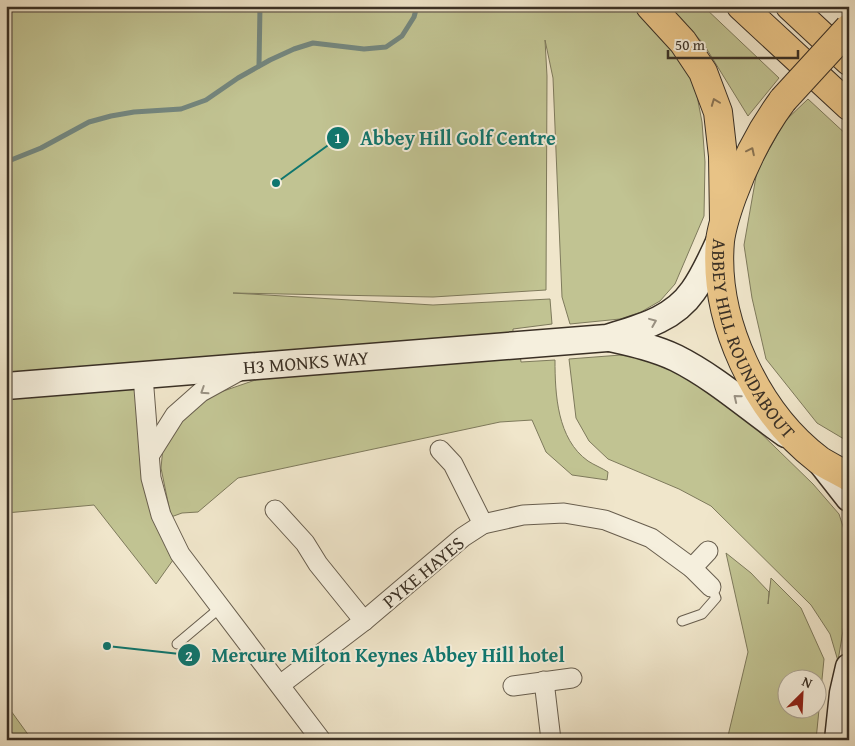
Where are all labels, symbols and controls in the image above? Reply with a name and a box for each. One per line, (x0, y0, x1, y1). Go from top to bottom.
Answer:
scale bar (668, 28, 798, 60)
text: 50 m (675, 34, 706, 55)
one-way arrow (710, 99, 720, 107)
callout: Abbey Hill Golf Centre (325, 120, 566, 155)
text: Abbey Hill Golf Centre (360, 123, 556, 152)
text: 1 (334, 127, 342, 148)
one-way arrow (745, 147, 755, 156)
street label: ABBEY HILL ROUNDABOUT (705, 238, 802, 445)
one-way arrow (648, 318, 657, 329)
street label: H3 MONKS WAY (242, 343, 371, 381)
one-way arrow (200, 385, 210, 394)
one-way arrow (734, 395, 743, 403)
street label: PYKE HAYES (376, 529, 470, 615)
callout: Mercure Milton Keynes Abbey Hill hotel (176, 638, 574, 673)
text: Mercure Milton Keynes Abbey Hill hotel (211, 640, 565, 669)
text: 2 (185, 645, 193, 666)
north arrow (778, 668, 828, 718)
text: N (799, 671, 816, 693)

